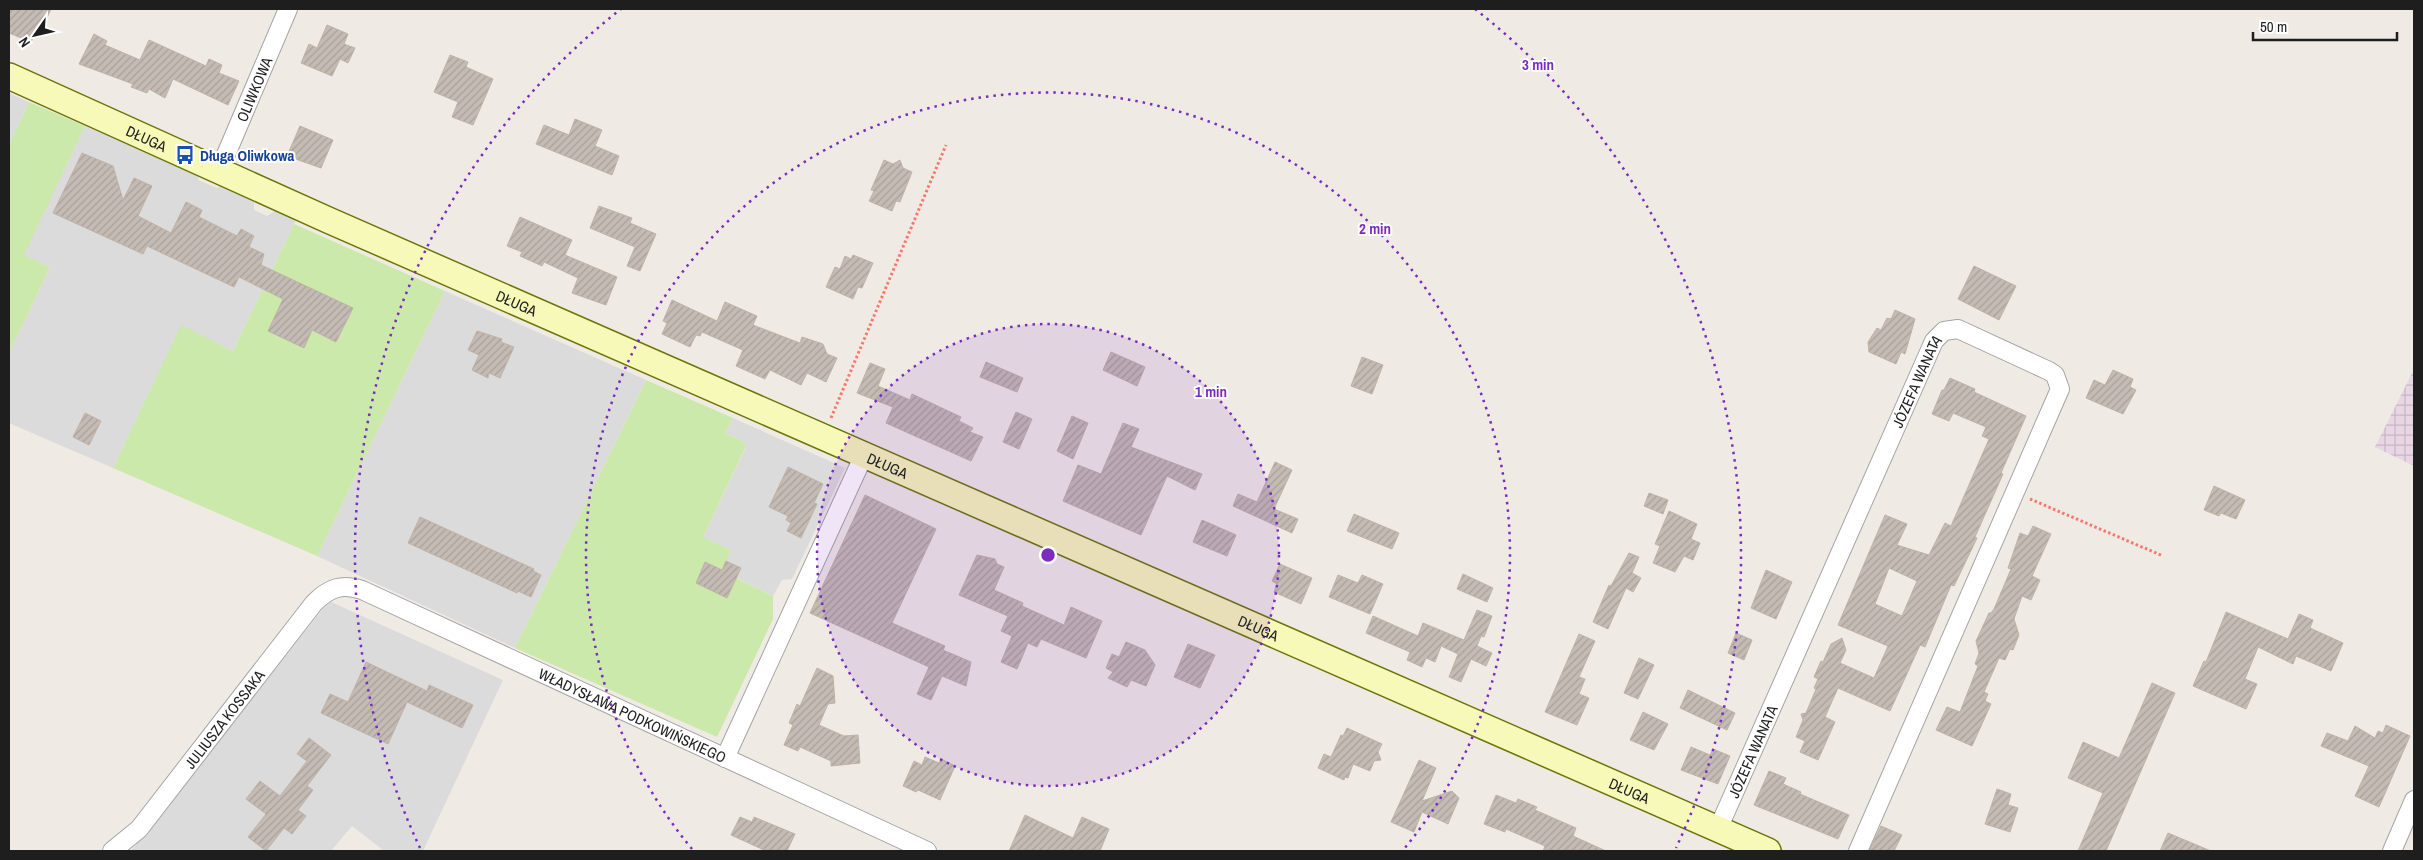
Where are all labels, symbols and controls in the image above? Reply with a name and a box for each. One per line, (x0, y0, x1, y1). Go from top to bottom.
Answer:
north arrow (10, 10, 60, 60)
scale bar (2253, 10, 2397, 42)
text: 50 m (2260, 16, 2287, 37)
text: N (14, 34, 34, 51)
street label: OLIWKOWA (231, 53, 277, 125)
text: 3 min (1522, 54, 1554, 75)
street label: DŁUGA (123, 120, 171, 157)
bus stop icon: Długa Oliwkowa (174, 144, 196, 166)
place label: Długa Oliwkowa (200, 145, 294, 166)
text: 2 min (1359, 218, 1391, 239)
street label: DŁUGA (493, 285, 541, 321)
street label: JÓZEFA WANATA (1887, 329, 1946, 431)
text: 1 min (1195, 381, 1227, 402)
street label: DŁUGA (864, 447, 912, 484)
centre of rings (1039, 546, 1057, 564)
street label: DŁUGA (1235, 610, 1283, 646)
street label: WŁADYSŁAWA PODKOWIŃSKIEGO (535, 663, 730, 767)
street label: JULIUSZA KOSSAKA (179, 665, 270, 773)
street label: JÓZEFA WANATA (1723, 701, 1782, 801)
street label: DŁUGA (1606, 772, 1654, 809)

